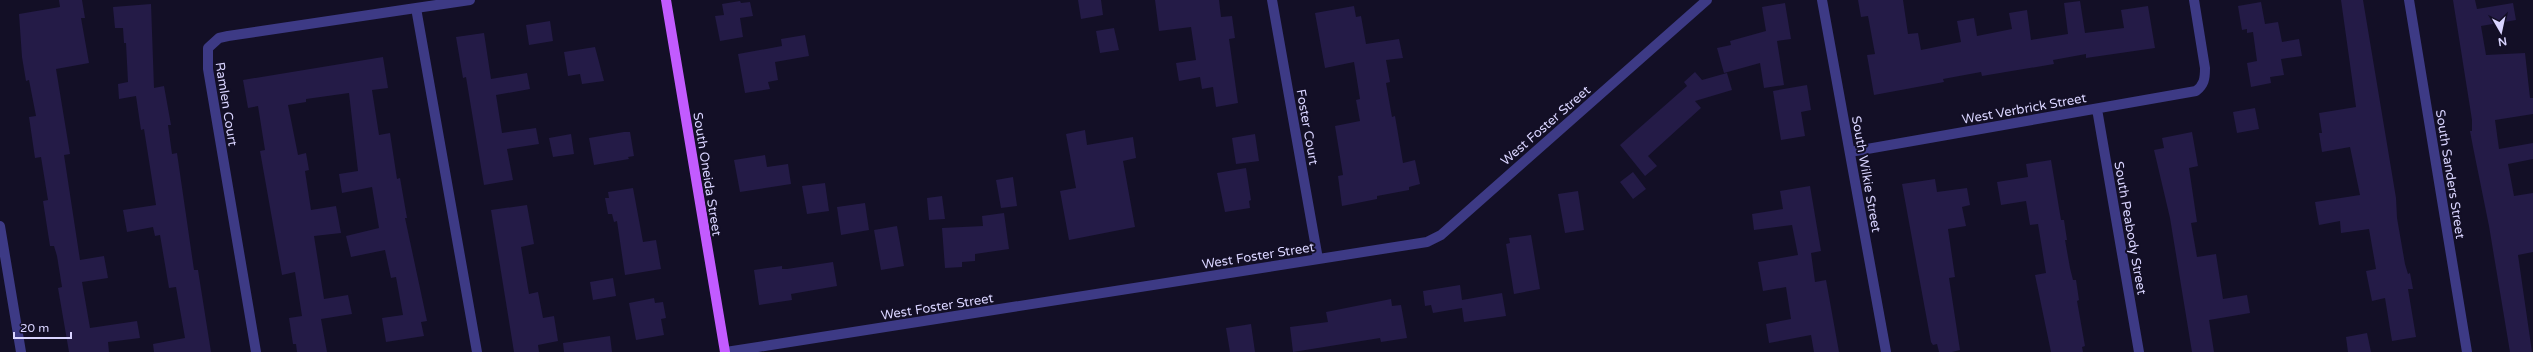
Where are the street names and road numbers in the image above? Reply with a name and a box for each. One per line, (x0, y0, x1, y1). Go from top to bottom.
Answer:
street label: Ramlen Court (211, 61, 241, 147)
street label: West Foster Street (1498, 82, 1594, 169)
street label: Foster Court (1292, 88, 1322, 166)
street label: West Verbrick Street (1961, 90, 2088, 128)
street label: South Sanders Street (2432, 108, 2468, 240)
street label: South Oneida Street (689, 111, 725, 237)
street label: South Wilkie Street (1848, 115, 1884, 234)
street label: South Peabody Street (2110, 160, 2150, 296)
street label: West Foster Street (1201, 239, 1316, 273)
street label: West Foster Street (880, 290, 995, 324)

